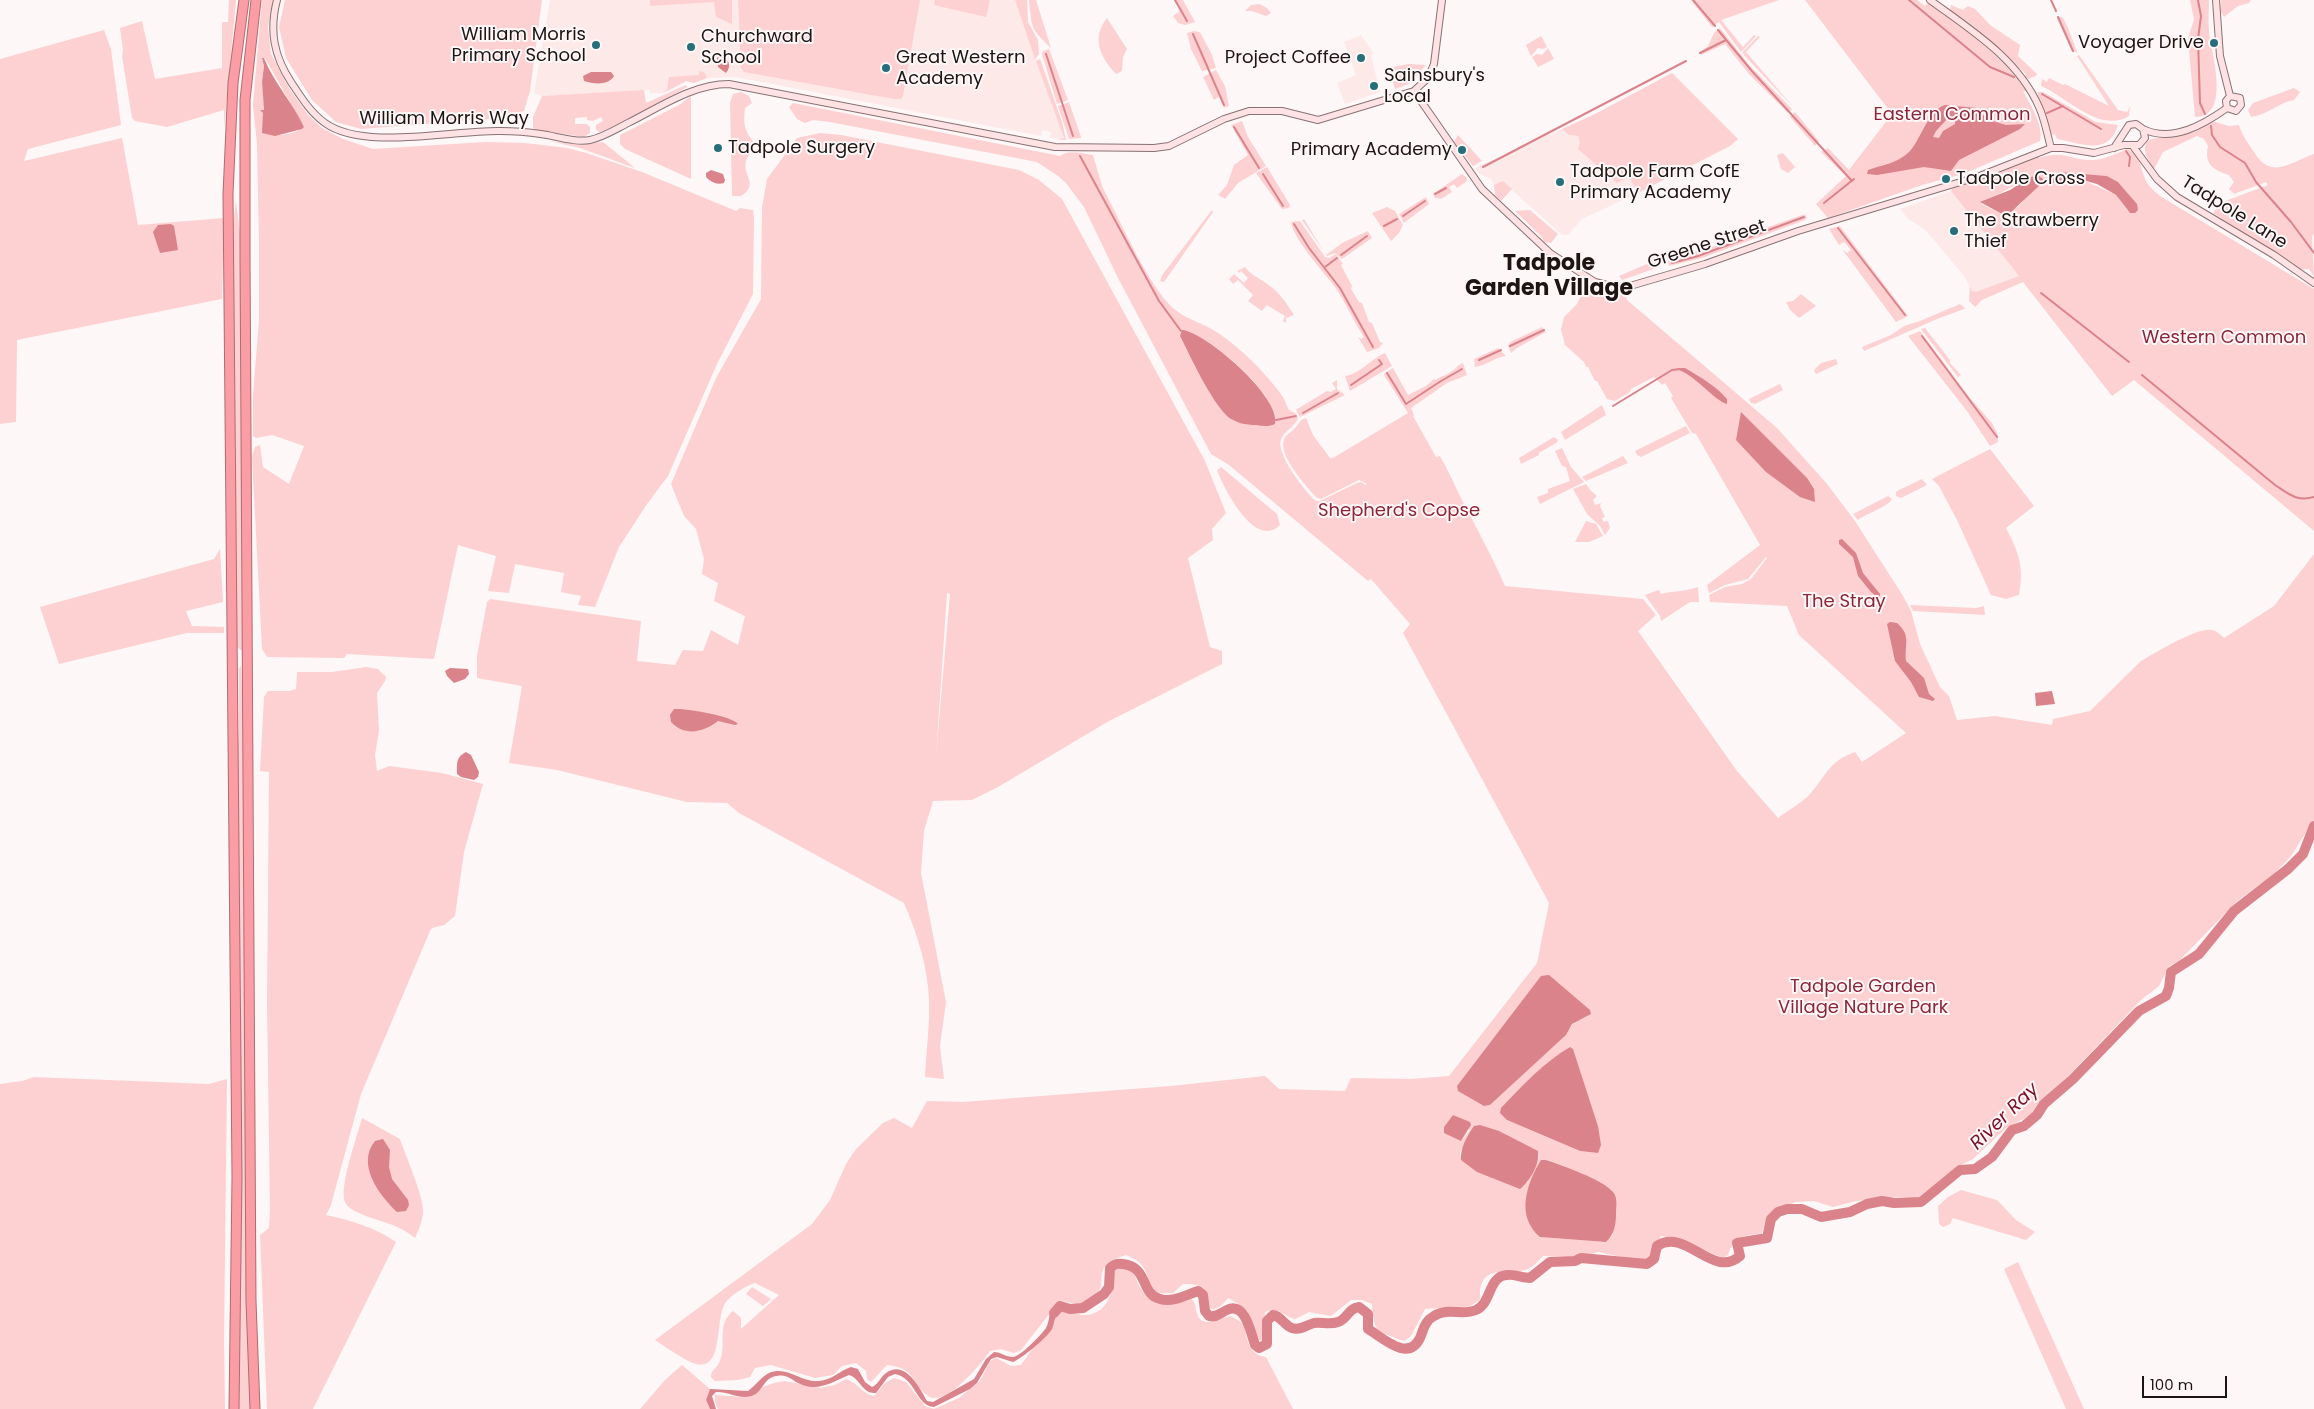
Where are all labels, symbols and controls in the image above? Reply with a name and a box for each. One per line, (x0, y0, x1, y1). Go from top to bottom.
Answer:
place label: William Morris Primary School (452, 24, 586, 66)
place label: Churchward School (701, 26, 813, 68)
place label: Voyager Drive (2078, 32, 2204, 54)
marker: Voyager Drive (2208, 37, 2220, 49)
marker: William Morris Primary School (590, 39, 602, 51)
marker: Churchward School (685, 41, 697, 53)
place label: Great Western Academy (896, 47, 1025, 90)
place label: Project Coffee (1225, 47, 1351, 69)
marker: Project Coffee (1355, 52, 1367, 64)
marker: Great Western Academy (880, 62, 892, 74)
place label: Sainsbury's Local (1384, 65, 1485, 108)
marker: Sainsbury's Local (1368, 80, 1380, 92)
park label: Eastern Common (1873, 104, 2031, 126)
street label: William Morris Way (359, 108, 529, 130)
place label: Tadpole Surgery (728, 137, 875, 159)
place label: Primary Academy (1291, 139, 1452, 161)
marker: Tadpole Surgery (712, 142, 724, 154)
marker: Primary Academy (1456, 144, 1468, 156)
place label: Tadpole Farm CofE Primary Academy (1570, 161, 1740, 203)
place label: Tadpole Cross (1956, 168, 2085, 190)
street label: Tadpole Lane (2177, 172, 2291, 254)
marker: Tadpole Cross (1940, 173, 1952, 185)
marker: Tadpole Farm CofE Primary Academy (1554, 176, 1566, 188)
place label: The Strawberry Thief (1964, 210, 2099, 252)
street label: Greene Street (1645, 216, 1769, 274)
marker: The Strawberry Thief (1948, 225, 1960, 237)
district label: Tadpole Garden Village (1465, 251, 1633, 302)
park label: Western Common (2142, 327, 2306, 349)
park label: Shepherd's Copse (1318, 500, 1480, 522)
park label: The Stray (1802, 591, 1886, 613)
park label: Tadpole Garden Village Nature Park (1778, 976, 1948, 1019)
water label: River Ray (1966, 1079, 2044, 1155)
scale bar (2144, 1366, 2229, 1398)
text: 100 m (2150, 1374, 2193, 1395)

